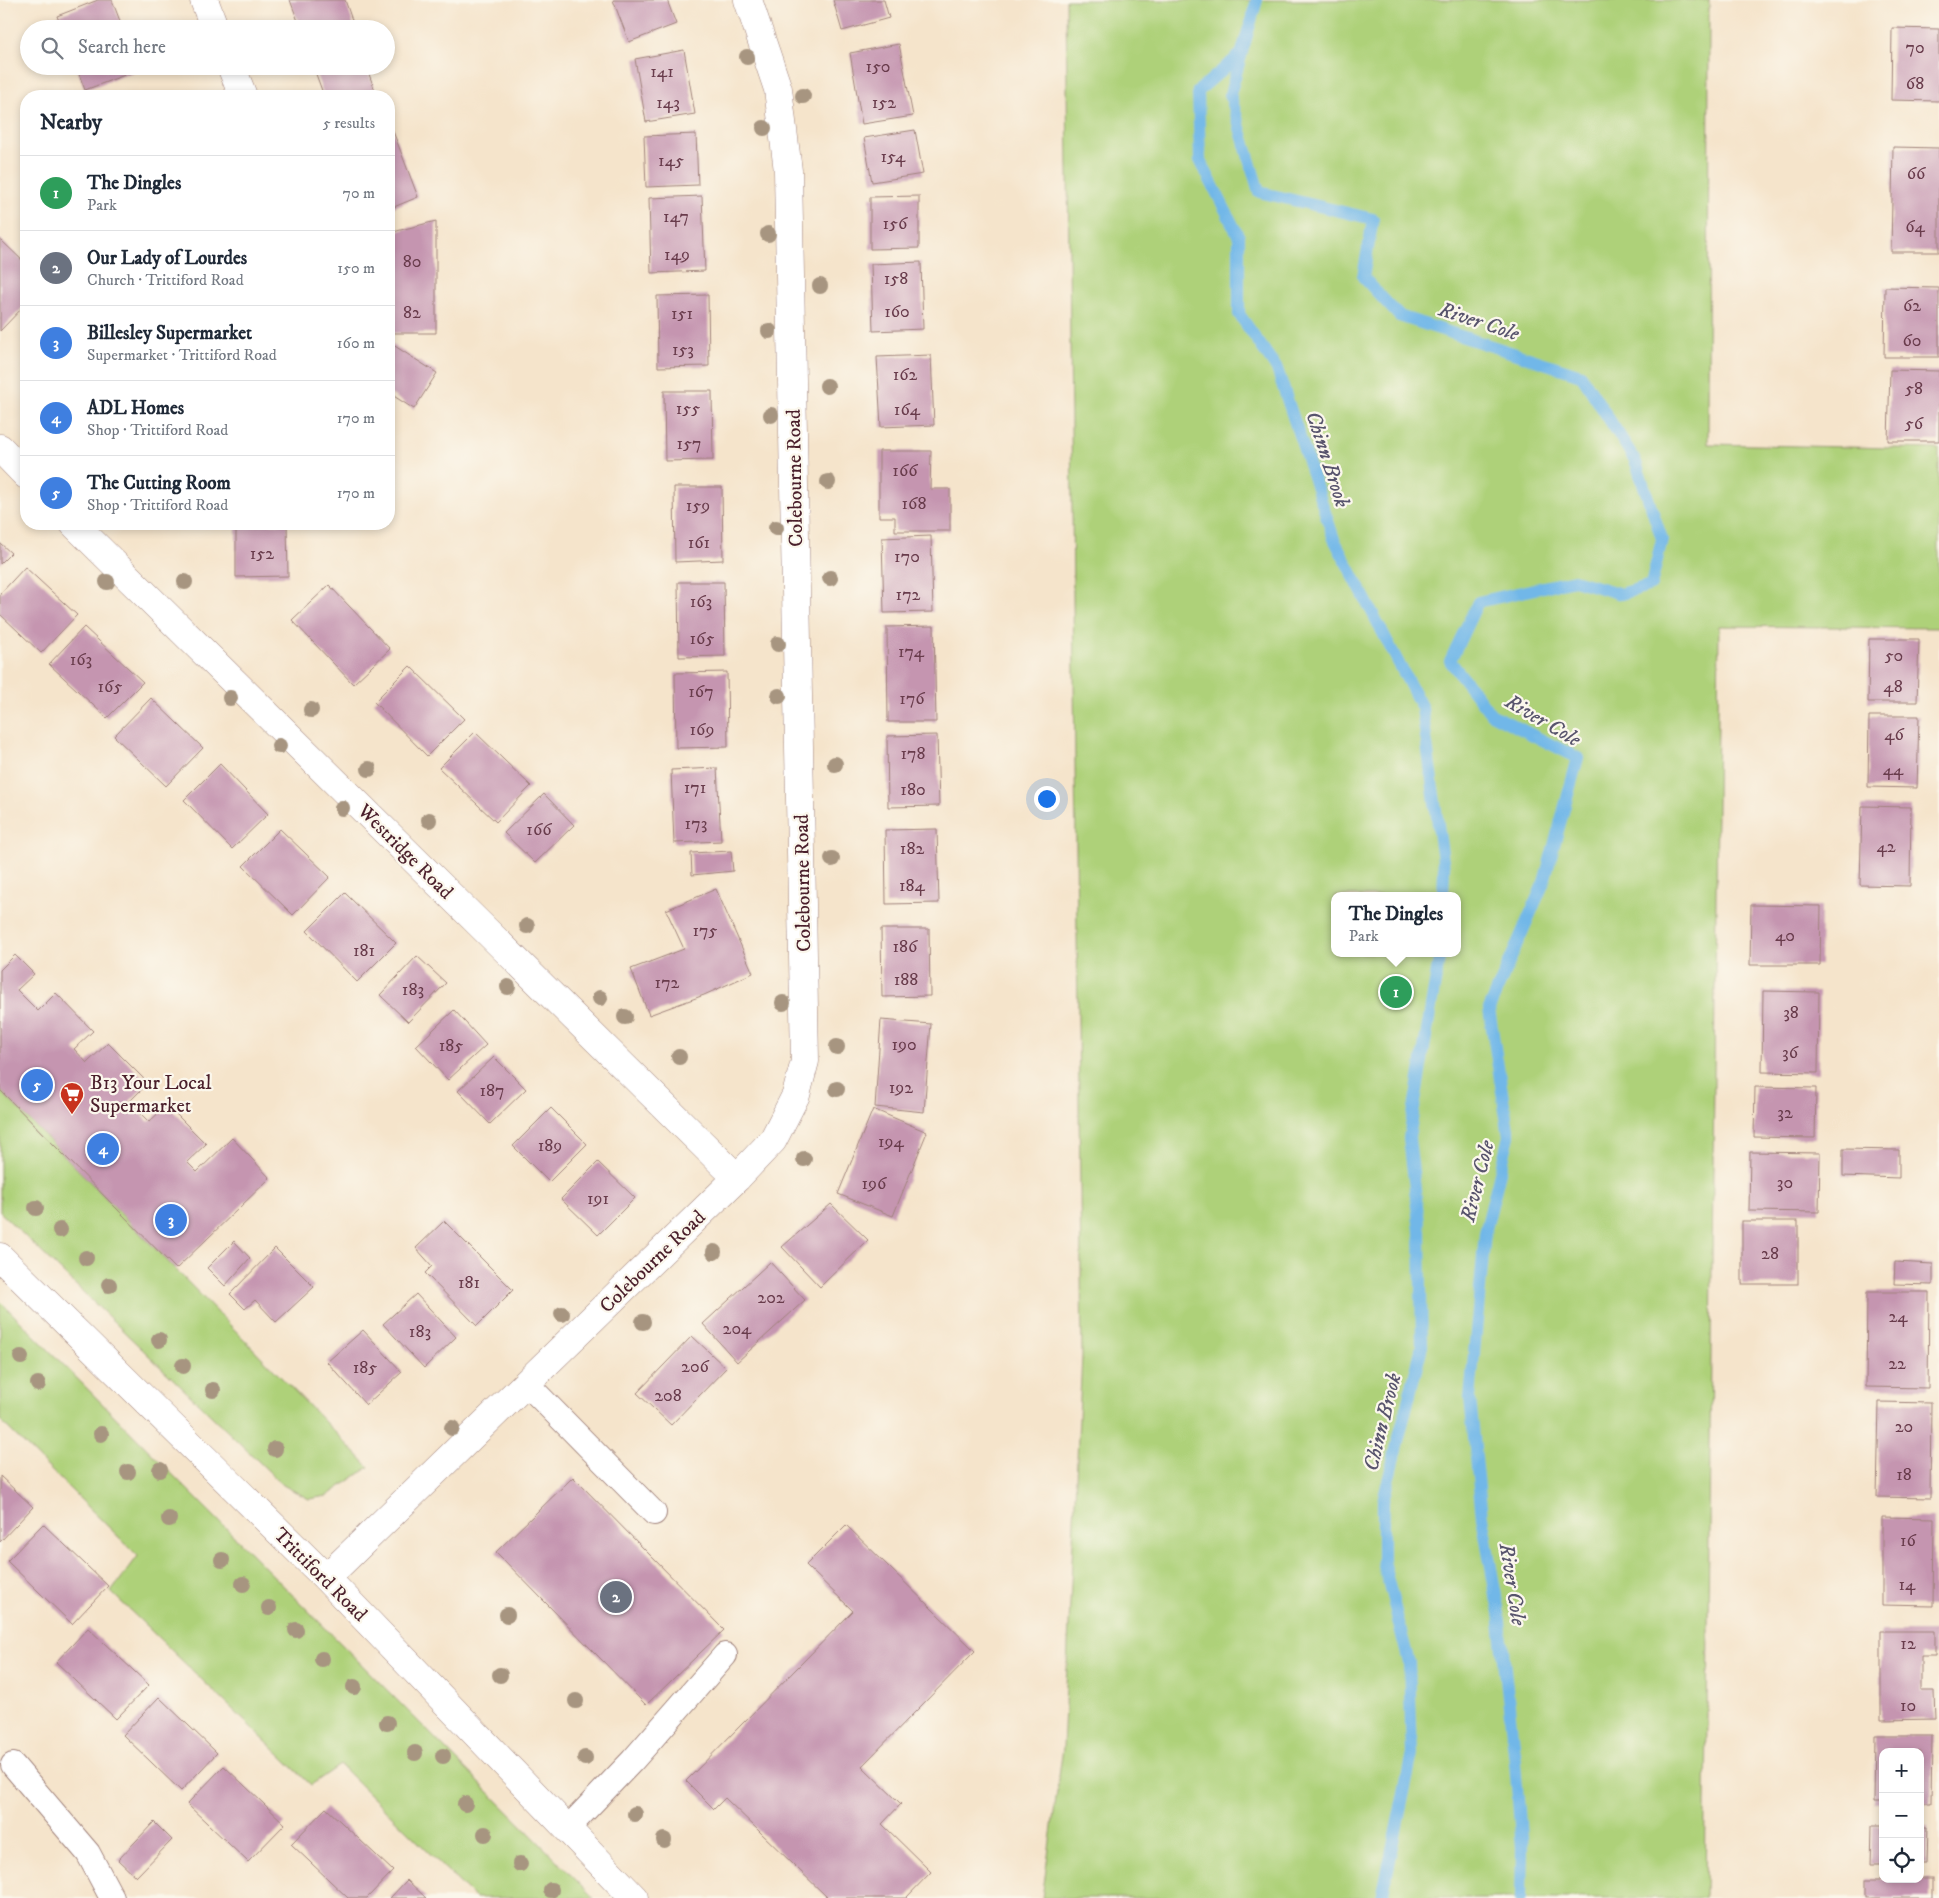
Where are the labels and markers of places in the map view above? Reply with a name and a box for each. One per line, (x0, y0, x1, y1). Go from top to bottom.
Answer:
pin: 1 (1380, 973, 1412, 1011)
pin: 5 (21, 1066, 53, 1104)
place label: B13 Your Local Supermarket (90, 1071, 211, 1119)
supermarket icon: B13 Your Local Supermarket (59, 1081, 85, 1115)
pin: 4 (87, 1130, 119, 1168)
pin: 3 (155, 1201, 187, 1239)
pin: 2 (600, 1578, 632, 1616)

